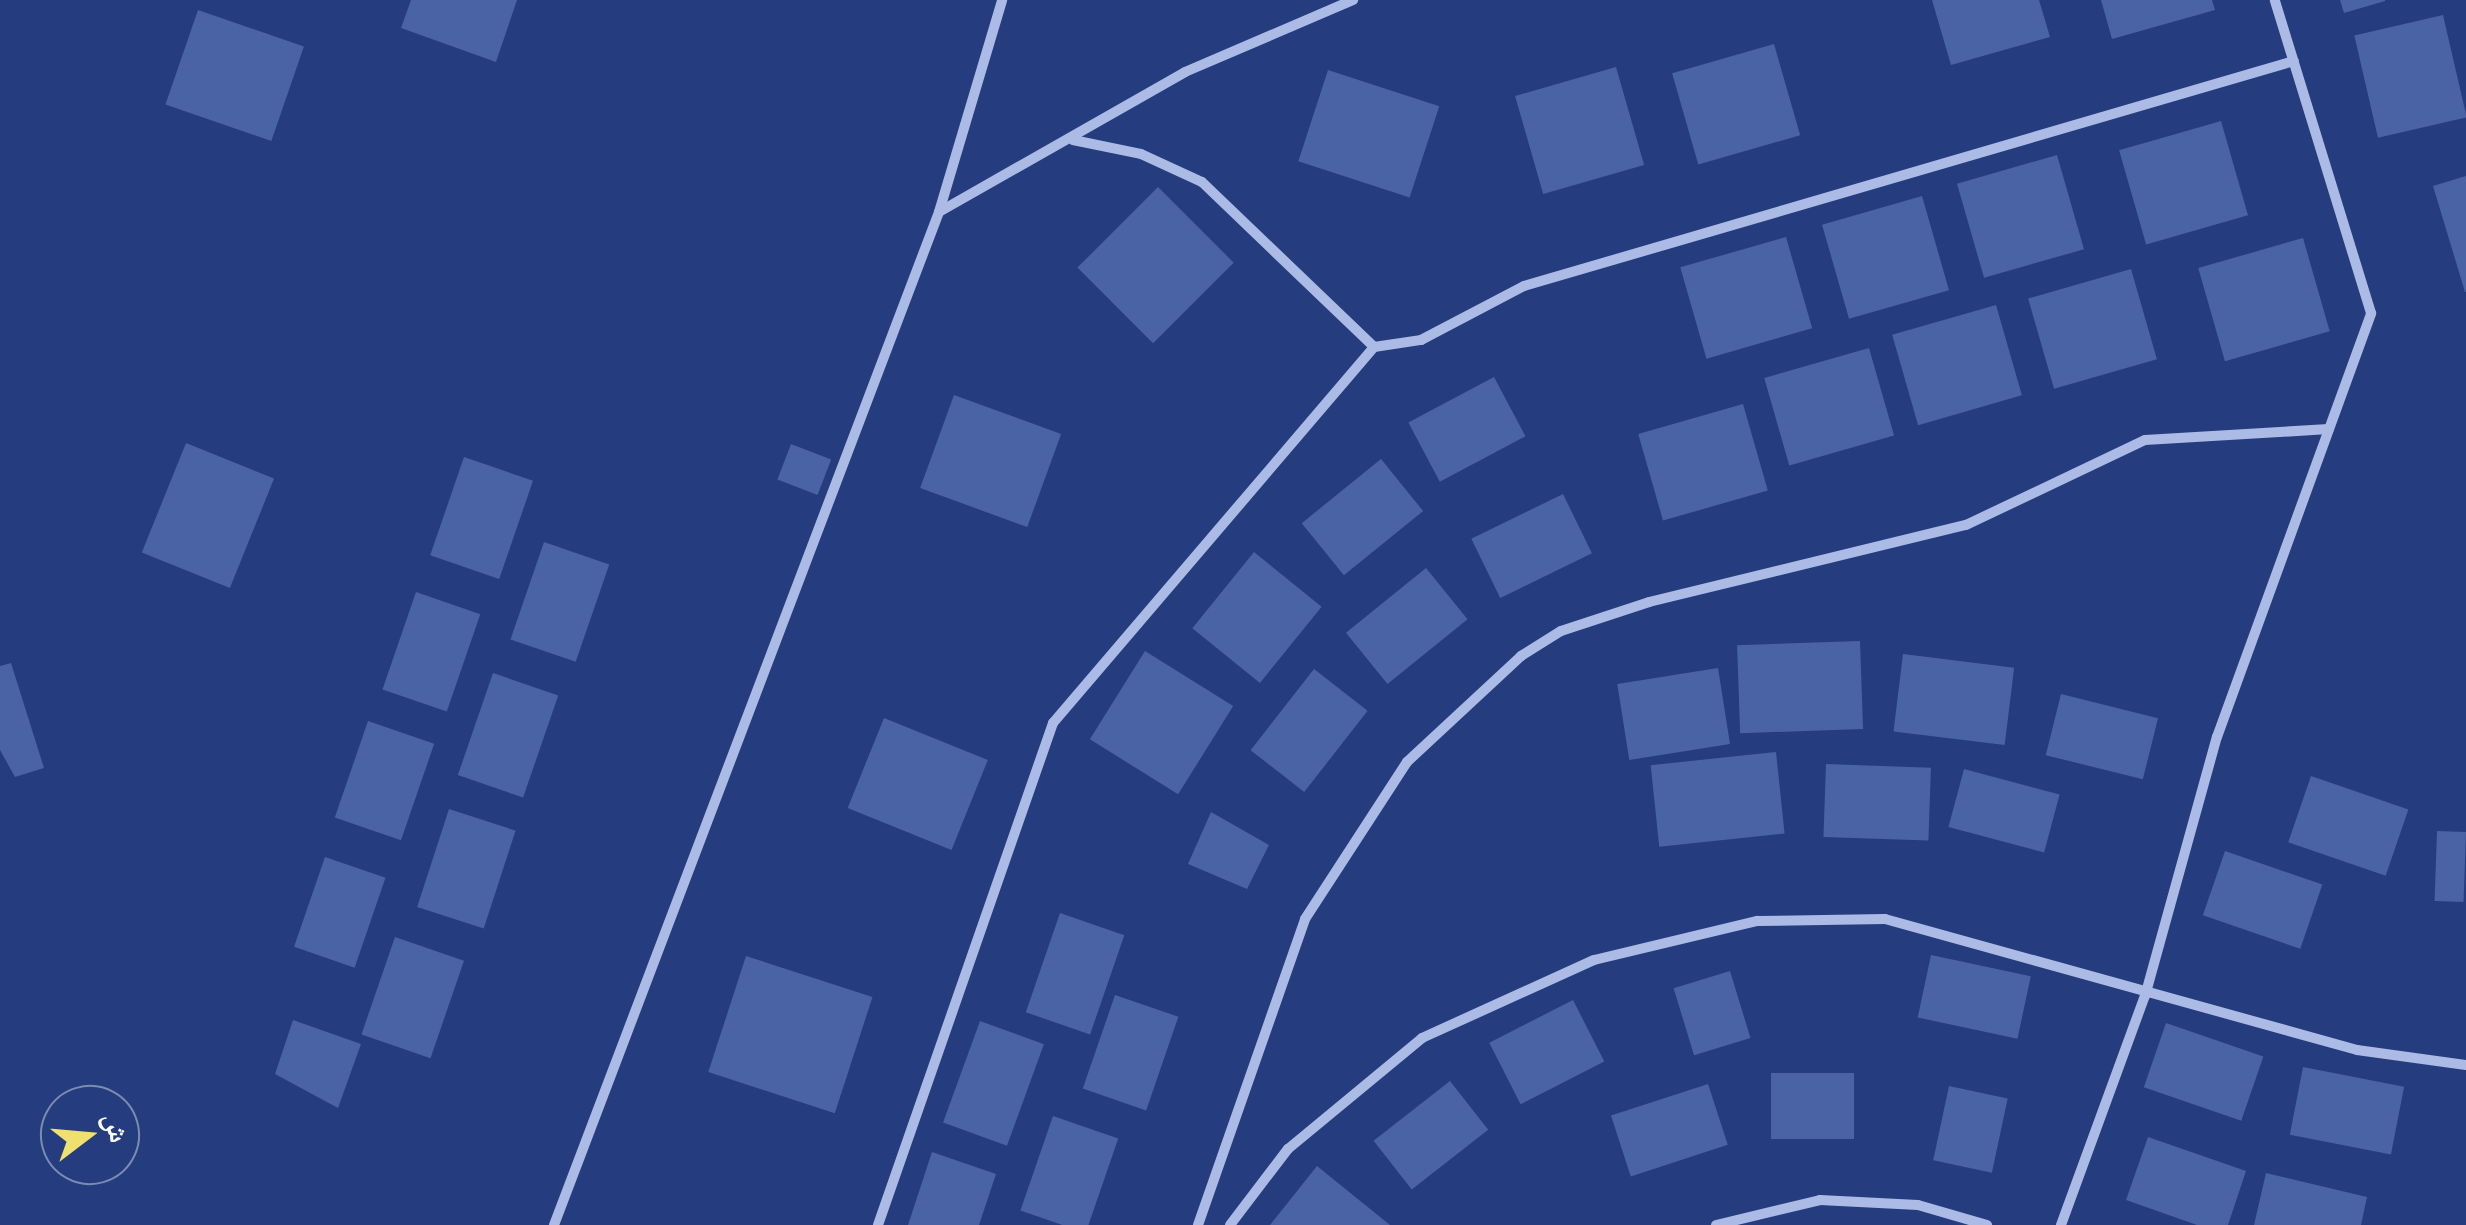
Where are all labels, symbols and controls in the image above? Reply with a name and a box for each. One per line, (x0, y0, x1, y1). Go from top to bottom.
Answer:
north arrow (40, 1085, 140, 1185)
text: ش (97, 1109, 136, 1146)

